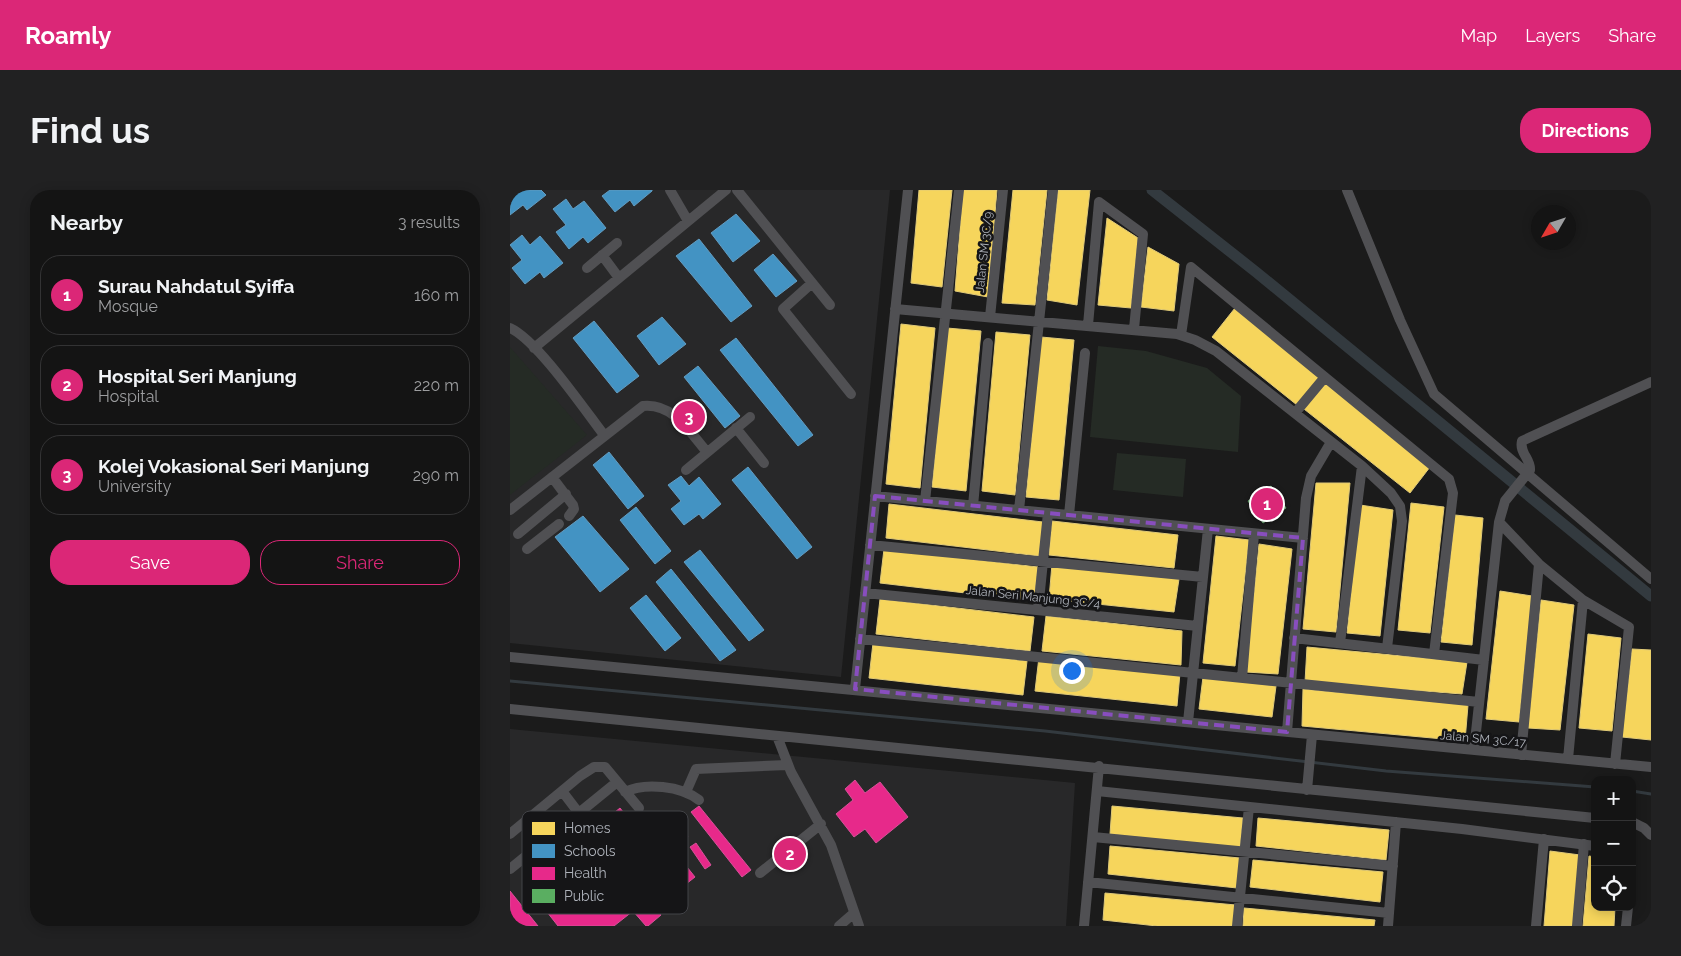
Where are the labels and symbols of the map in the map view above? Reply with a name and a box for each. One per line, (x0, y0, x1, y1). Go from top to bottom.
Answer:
north arrow (1531, 205, 1576, 250)
street label: Jalan SM 3C/9 (973, 211, 995, 293)
pin: 3 (673, 398, 705, 436)
pin: 1 (1251, 485, 1283, 523)
street label: Jalan Seri Manjung 3C/4 (965, 583, 1101, 611)
your location (1059, 658, 1085, 684)
street label: Jalan SM 3C/17 (1440, 728, 1527, 750)
legend (522, 811, 688, 914)
text: Homes (564, 820, 611, 836)
pin: 2 (774, 835, 806, 873)
text: Schools (564, 843, 616, 859)
text: Health (564, 865, 607, 881)
text: Public (564, 888, 605, 904)

